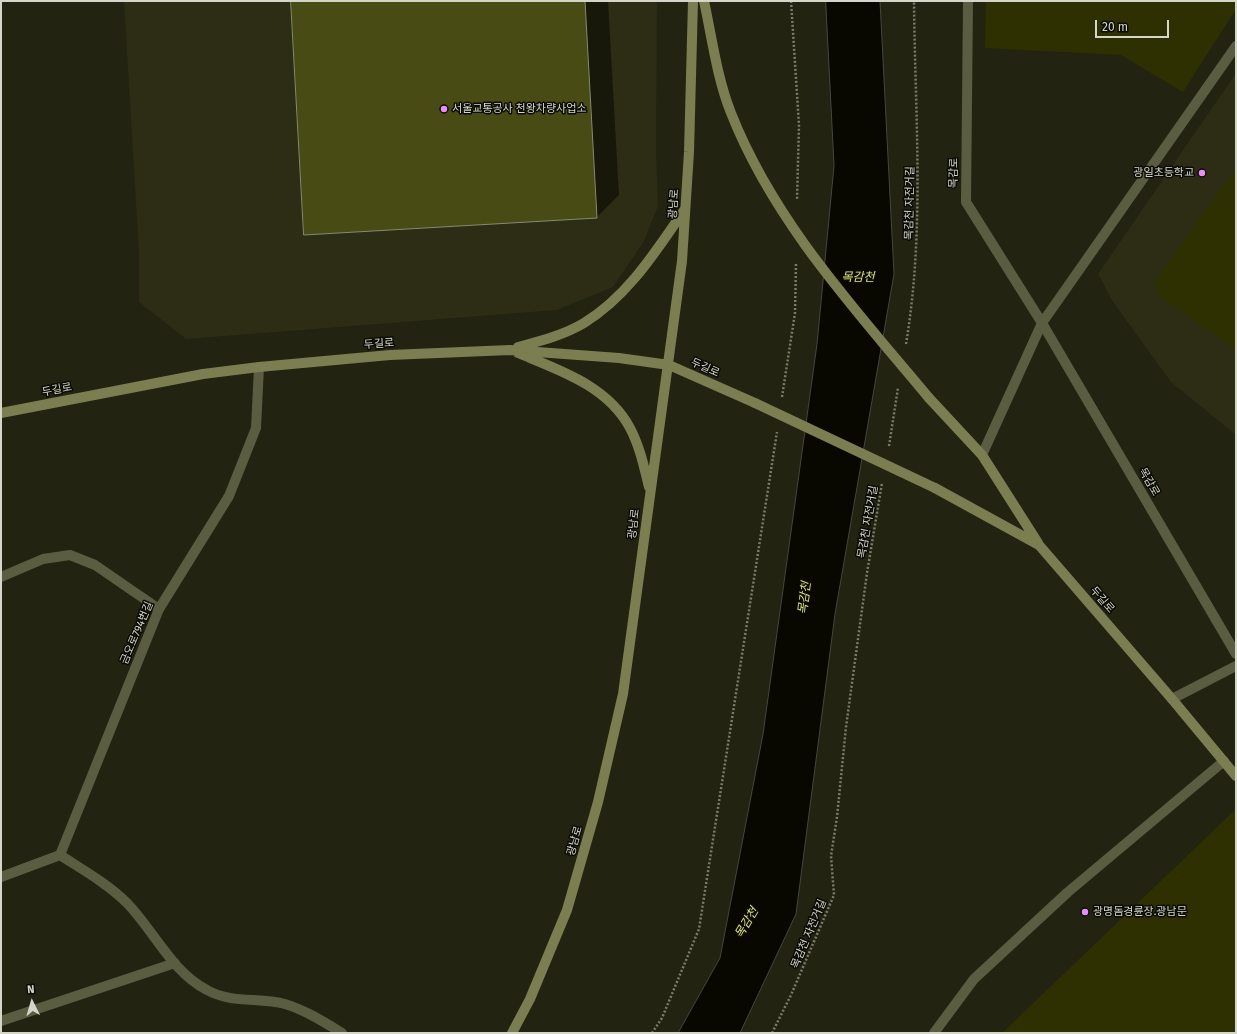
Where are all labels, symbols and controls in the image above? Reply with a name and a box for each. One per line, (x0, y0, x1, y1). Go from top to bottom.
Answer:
scale bar (1097, 12, 1171, 38)
text: 20 m (1102, 20, 1128, 34)
place label: 서울교통공사 천왕차량사업소 (452, 102, 586, 116)
marker: 서울교통공사 천왕차량사업소 (439, 104, 449, 114)
street label: 목감로 (947, 158, 961, 188)
street label: 목감천 자전거길 (903, 166, 917, 240)
place label: 광일초등학교 (1133, 166, 1194, 180)
marker: 광일초등학교 (1197, 168, 1207, 178)
street label: 광남로 (666, 188, 682, 220)
water label: 목감천 (841, 271, 875, 285)
street label: 두길로 (363, 336, 395, 352)
street label: 두길로 (688, 356, 722, 380)
street label: 두길로 (41, 381, 73, 399)
street label: 목감로 (1136, 466, 1162, 498)
street label: 목감천 자전거길 (855, 485, 881, 559)
street label: 광남로 (626, 508, 642, 540)
water label: 목감천 (796, 581, 814, 615)
street label: 두길로 (1087, 584, 1117, 616)
street label: 금오로794번길 (118, 600, 156, 666)
street label: 광남로 (564, 825, 586, 857)
street label: 목감천 자전거길 (789, 897, 829, 971)
water label: 목감천 (732, 905, 762, 941)
place label: 광명돔경륜장.광남문 (1093, 905, 1187, 919)
marker: 광명돔경륜장.광남문 (1080, 907, 1090, 917)
north arrow (12, 982, 52, 1022)
text: N (27, 983, 35, 996)

